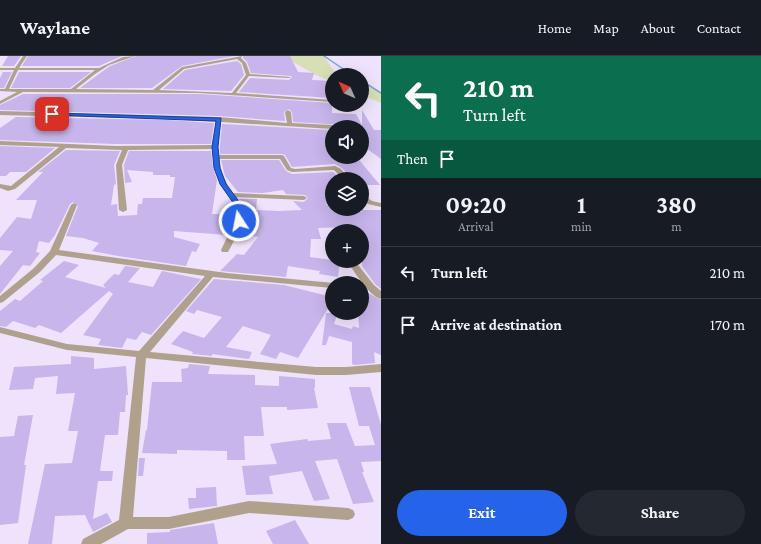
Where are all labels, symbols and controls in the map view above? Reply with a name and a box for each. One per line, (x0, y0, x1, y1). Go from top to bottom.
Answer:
text: Waylane (20, 17, 90, 38)
text: Home (538, 20, 571, 36)
text: Map (593, 20, 619, 36)
text: About (641, 20, 675, 36)
text: Contact (697, 20, 741, 36)
north arrow (325, 68, 369, 112)
map controls (325, 68, 369, 320)
icon: left (397, 72, 449, 124)
text: 210 m (463, 72, 534, 103)
pin (35, 97, 69, 131)
icon: arrive (41, 103, 63, 125)
text: Turn left (463, 105, 526, 125)
button: sound (325, 120, 369, 164)
icon: arrive (436, 148, 458, 170)
text: Then (397, 151, 428, 167)
button: layers (325, 172, 369, 216)
text: 09:20 (445, 191, 507, 218)
text: 1 (577, 191, 586, 218)
text: 380 (656, 191, 697, 218)
position arrow (218, 200, 260, 242)
text: Arrival (458, 219, 494, 234)
text: min (571, 219, 592, 234)
text: m (671, 219, 682, 234)
button: + (325, 224, 369, 268)
icon: left (397, 262, 419, 284)
text: Turn left (431, 265, 487, 281)
text: 210 m (710, 265, 745, 281)
button: − (325, 276, 369, 320)
icon: arrive (397, 314, 419, 336)
text: Arrive at destination (431, 317, 562, 333)
text: 170 m (710, 317, 745, 333)
button: Exit (397, 490, 567, 536)
button: Share (575, 490, 745, 536)

